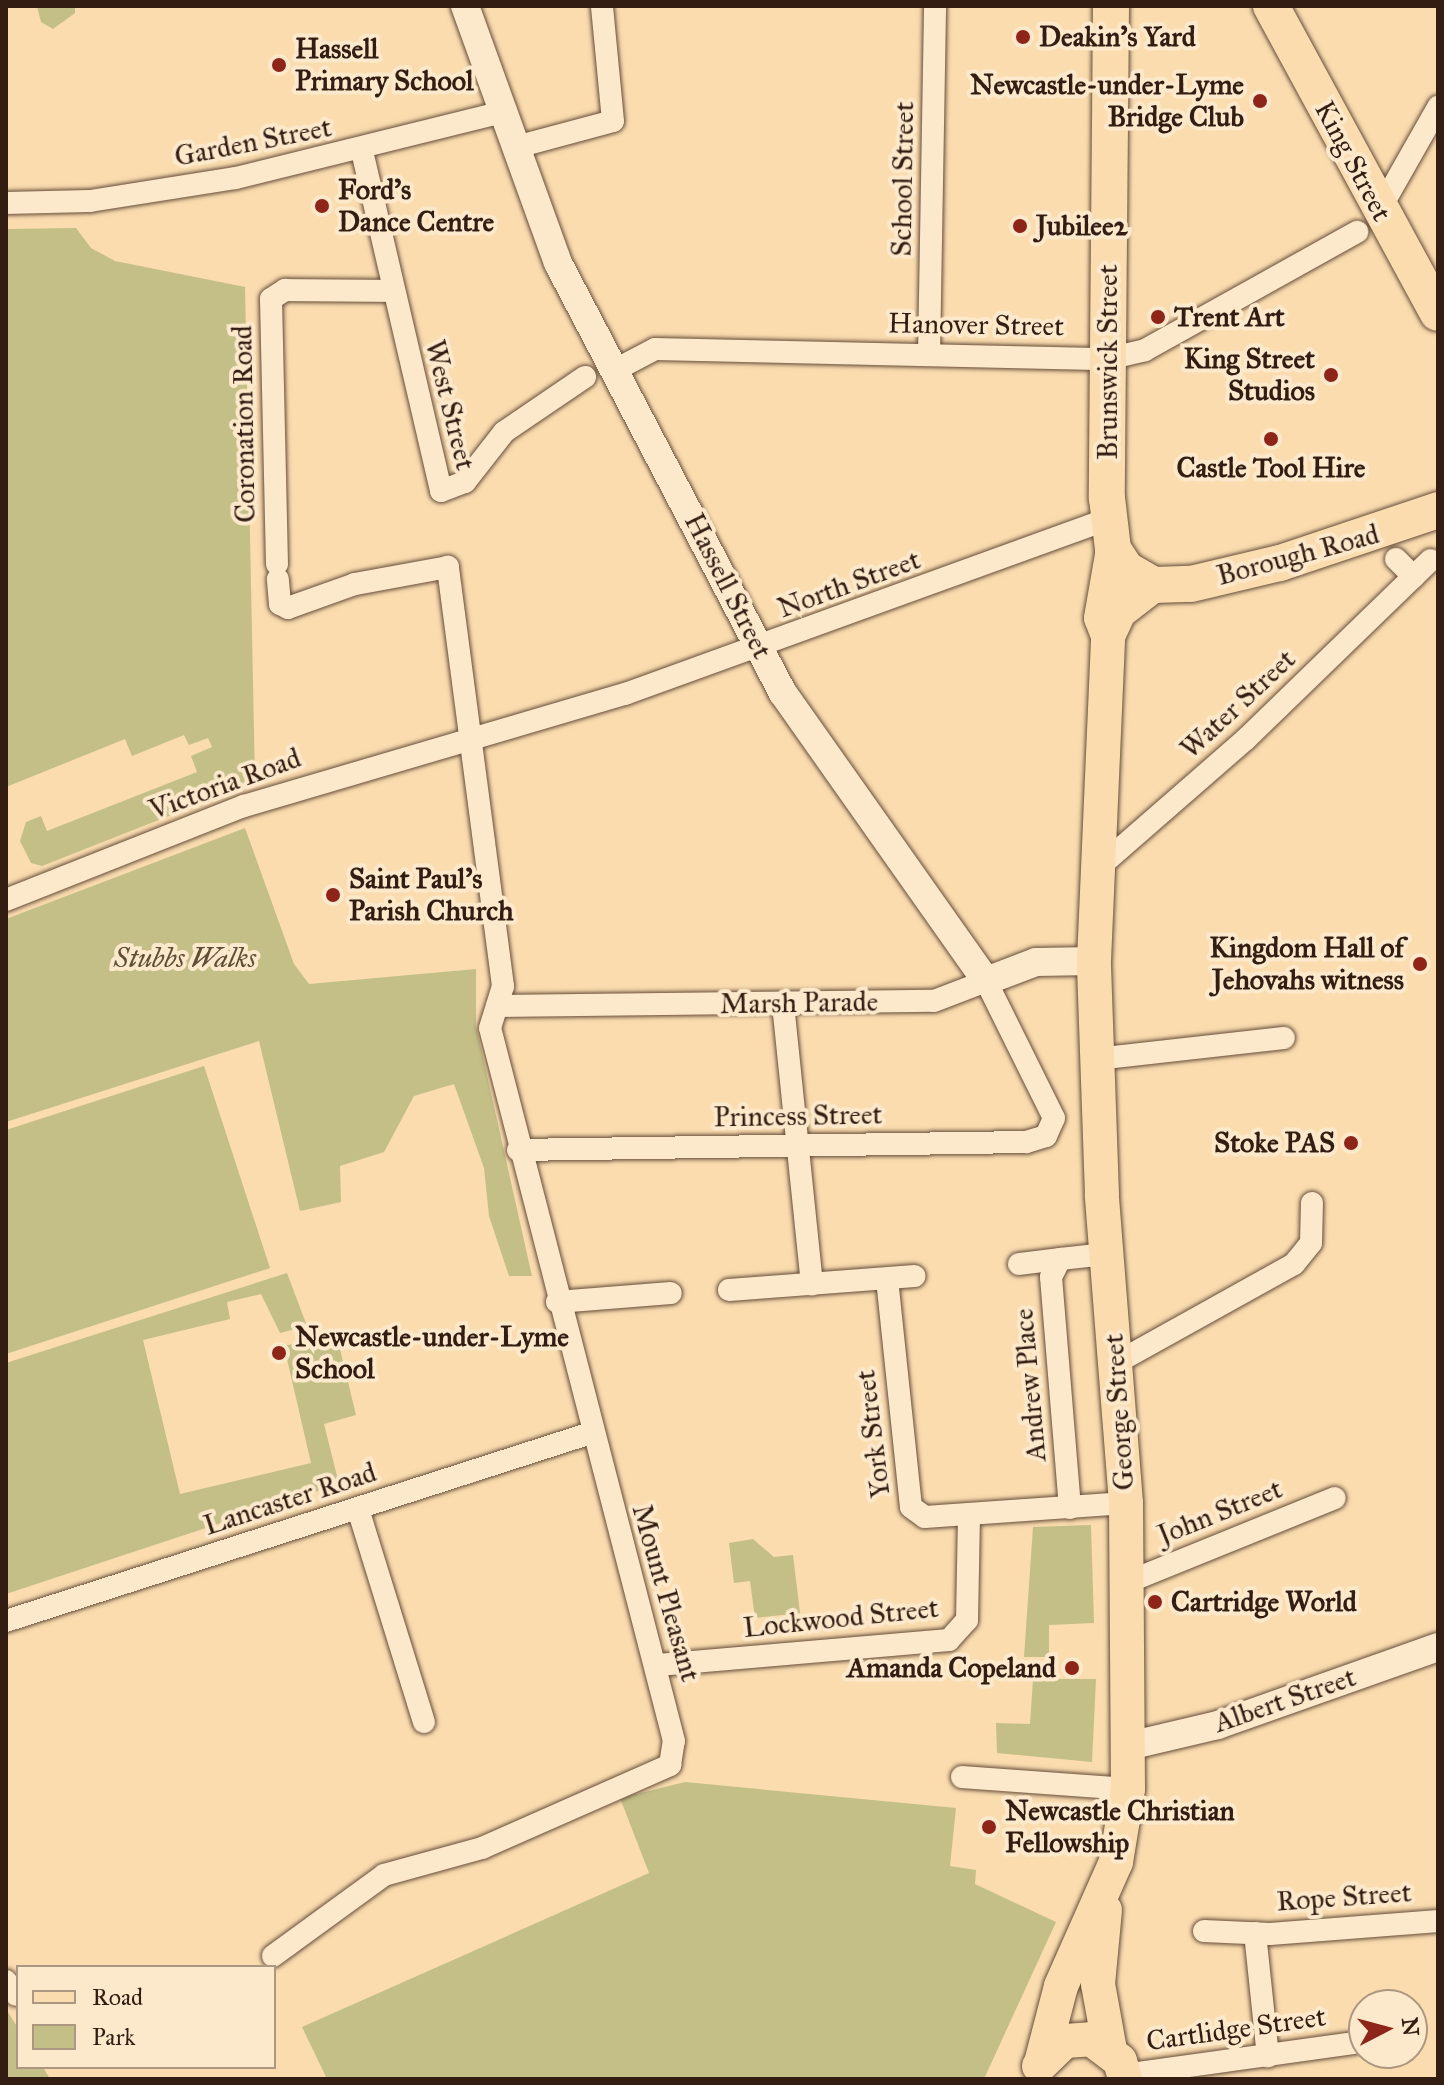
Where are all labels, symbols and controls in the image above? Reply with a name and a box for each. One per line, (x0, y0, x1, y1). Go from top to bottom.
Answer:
place label: Deakin's Yard (1039, 20, 1196, 54)
marker: Deakin's Yard (1014, 28, 1032, 46)
place label: Hassell Primary School (295, 32, 474, 98)
marker: Hassell Primary School (270, 56, 288, 74)
place label: Newcastle-under-Lyme Bridge Club (970, 68, 1244, 134)
marker: Newcastle-under-Lyme Bridge Club (1251, 92, 1269, 110)
street label: King Street (1307, 95, 1399, 227)
street label: School Street (885, 101, 921, 257)
street label: Garden Street (172, 110, 334, 174)
place label: Ford's Dance Centre (338, 173, 494, 239)
marker: Ford's Dance Centre (313, 197, 331, 215)
place label: Jubilee2 (1036, 209, 1127, 243)
marker: Jubilee2 (1011, 217, 1029, 235)
street label: Brunswick Street (1091, 264, 1125, 460)
place label: Trent Art (1174, 300, 1285, 334)
street label: Hanover Street (888, 307, 1064, 343)
marker: Trent Art (1149, 308, 1167, 326)
street label: Coronation Road (225, 325, 263, 523)
street label: West Street (418, 336, 482, 474)
place label: King Street Studios (1184, 342, 1315, 408)
marker: King Street Studios (1322, 366, 1340, 384)
marker: Castle Tool Hire (1262, 430, 1280, 448)
place label: Castle Tool Hire (1176, 451, 1366, 485)
street label: Hassell Street (677, 508, 779, 664)
street label: Borough Road (1213, 517, 1383, 593)
street label: North Street (773, 543, 925, 625)
street label: Water Street (1174, 642, 1302, 766)
street label: Victoria Road (145, 741, 305, 827)
place label: Saint Paul's Parish Church (349, 862, 514, 928)
marker: Saint Paul's Parish Church (324, 886, 342, 904)
place label: Kingdom Hall of Jehovahs witness (1209, 931, 1404, 997)
park label: Stubbs Walks (114, 941, 256, 975)
marker: Kingdom Hall of Jehovahs witness (1411, 955, 1429, 973)
street label: Marsh Parade (720, 985, 878, 1021)
street label: Princess Street (713, 1098, 883, 1134)
place label: Stoke PAS (1214, 1126, 1335, 1160)
marker: Stoke PAS (1342, 1134, 1360, 1152)
street label: Andrew Place (1007, 1307, 1053, 1463)
place label: Newcastle-under-Lyme School (295, 1320, 569, 1386)
street label: George Street (1097, 1332, 1141, 1492)
marker: Newcastle-under-Lyme School (270, 1344, 288, 1362)
street label: York Street (848, 1368, 898, 1500)
street label: Lancaster Road (200, 1455, 380, 1543)
street label: John Street (1153, 1472, 1287, 1552)
street label: Mount Pleasant (625, 1501, 707, 1685)
place label: Cartridge World (1171, 1585, 1357, 1619)
street label: Lockwood Street (742, 1591, 940, 1645)
marker: Cartridge World (1146, 1593, 1164, 1611)
place label: Amanda Copeland (847, 1651, 1056, 1685)
marker: Amanda Copeland (1063, 1659, 1081, 1677)
street label: Albert Street (1210, 1660, 1360, 1740)
place label: Newcastle Christian Fellowship (1005, 1794, 1235, 1860)
marker: Newcastle Christian Fellowship (980, 1818, 998, 1836)
street label: Rope Street (1275, 1876, 1413, 1918)
legend (16, 1965, 276, 2069)
text: Road (92, 1982, 143, 2012)
north arrow (1348, 1989, 1428, 2069)
street label: Cartlidge Street (1144, 2000, 1328, 2058)
text: N (1396, 2016, 1425, 2037)
text: Park (92, 2022, 135, 2052)

